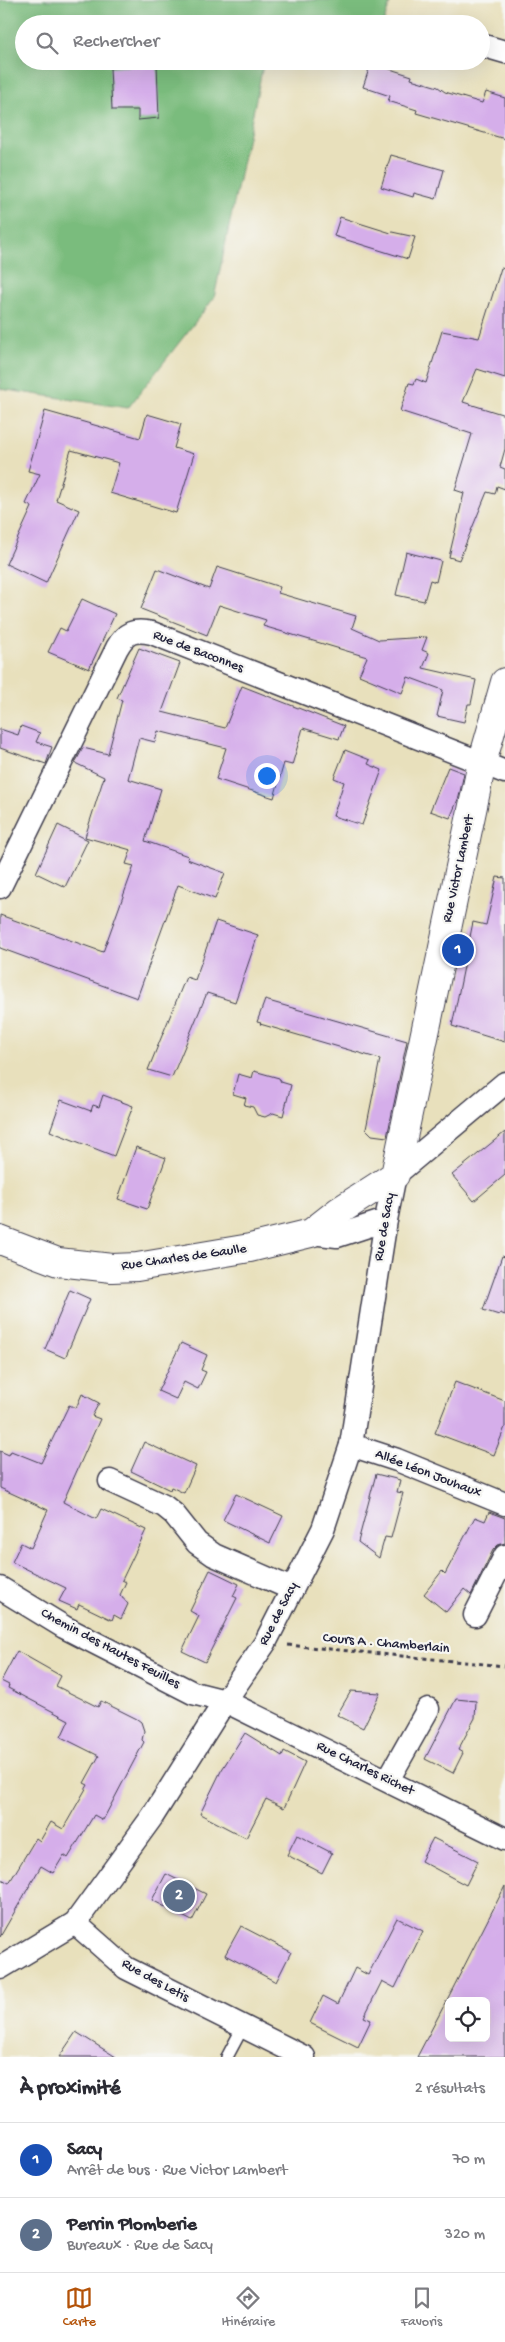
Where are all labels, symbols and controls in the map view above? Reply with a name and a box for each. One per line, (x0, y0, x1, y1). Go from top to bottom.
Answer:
search box (15, 15, 490, 70)
icon: search (33, 29, 61, 57)
text: Rechercher (73, 31, 159, 54)
street label: Rue de Baconnes (150, 627, 247, 677)
your location (254, 763, 280, 789)
street label: Rue Victor Lambert (439, 812, 479, 924)
pin: 1 (442, 931, 474, 969)
street label: Rue de Sacy (371, 1191, 399, 1263)
street label: Rue Charles de Gaulle (120, 1241, 249, 1275)
street label: Allée Léon Jouhaux (373, 1446, 484, 1502)
street label: Rue de Sacy (256, 1579, 302, 1649)
street label: Chemin des Hautes Feuilles (37, 1605, 183, 1693)
street label: Cours A . Chamberlain (322, 1630, 450, 1658)
street label: Rue Charles Richet (313, 1738, 418, 1801)
pin: 2 (163, 1877, 195, 1915)
street label: Rue des Letis (118, 1955, 192, 2007)
map controls (445, 1997, 490, 2042)
button: locate (445, 1997, 490, 2042)
text: À proximité (20, 2077, 121, 2102)
text: 2 résultats (415, 2080, 485, 2099)
text: Sacy (67, 2139, 102, 2162)
text: 1 (33, 2151, 39, 2170)
text: 70 m (452, 2151, 485, 2170)
text: Arrêt de bus · Rue Victor Lambert (67, 2162, 287, 2181)
text: Perrin Plomberie (67, 2214, 197, 2237)
text: 2 (32, 2226, 40, 2245)
text: 320 m (445, 2226, 485, 2245)
text: Bureaux · Rue de Sacy (67, 2237, 213, 2256)
tab: Carte (63, 2284, 96, 2331)
tab: Itinéraire (221, 2284, 275, 2331)
tab: Favoris (401, 2284, 442, 2331)

